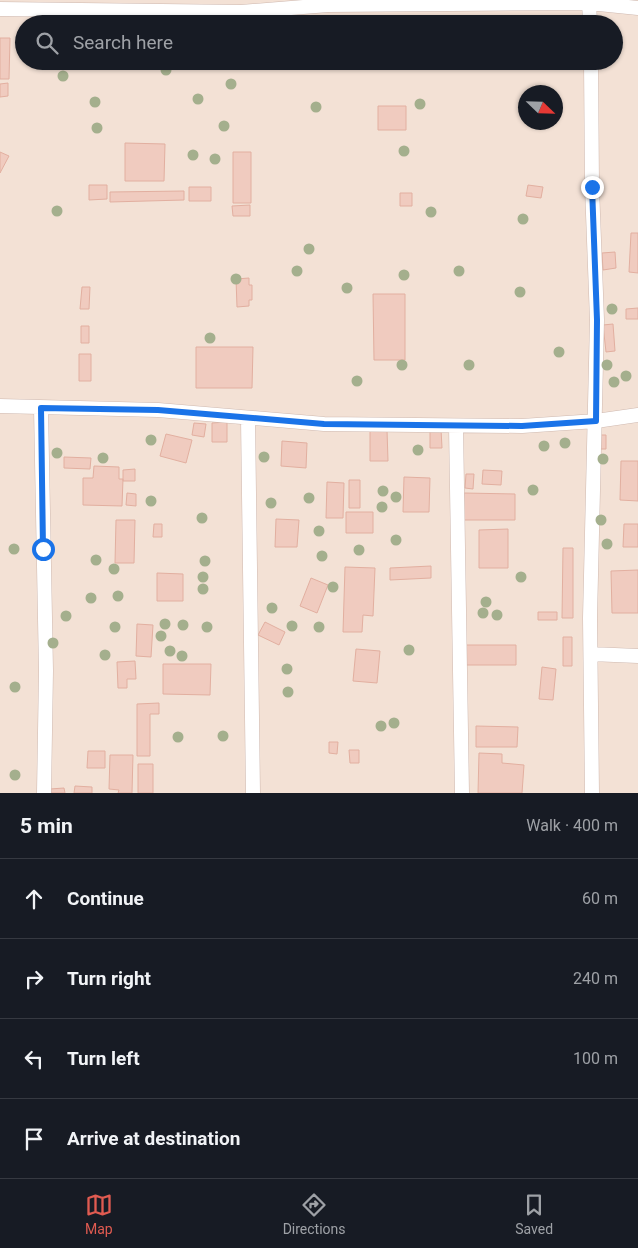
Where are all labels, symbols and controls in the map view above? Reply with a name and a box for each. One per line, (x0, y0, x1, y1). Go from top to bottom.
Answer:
search box (15, 15, 623, 70)
icon: search (33, 29, 61, 57)
text: Search here (73, 31, 173, 54)
north arrow (518, 85, 563, 130)
route end (581, 176, 604, 199)
route start (32, 538, 55, 561)
text: 5 min (20, 814, 73, 838)
text: Walk · 400 m (526, 816, 618, 835)
icon: ahead (20, 885, 48, 913)
text: Continue (67, 887, 144, 910)
text: 60 m (582, 889, 618, 908)
icon: right (20, 965, 48, 993)
text: Turn right (67, 967, 151, 990)
text: 240 m (573, 969, 618, 988)
icon: left (20, 1045, 48, 1073)
text: Turn left (67, 1047, 140, 1070)
text: 100 m (573, 1049, 618, 1068)
icon: arrive (20, 1125, 48, 1153)
text: Arrive at destination (67, 1127, 240, 1150)
tab: Map (85, 1191, 113, 1237)
tab: Directions (283, 1191, 346, 1237)
tab: Saved (515, 1191, 553, 1237)

